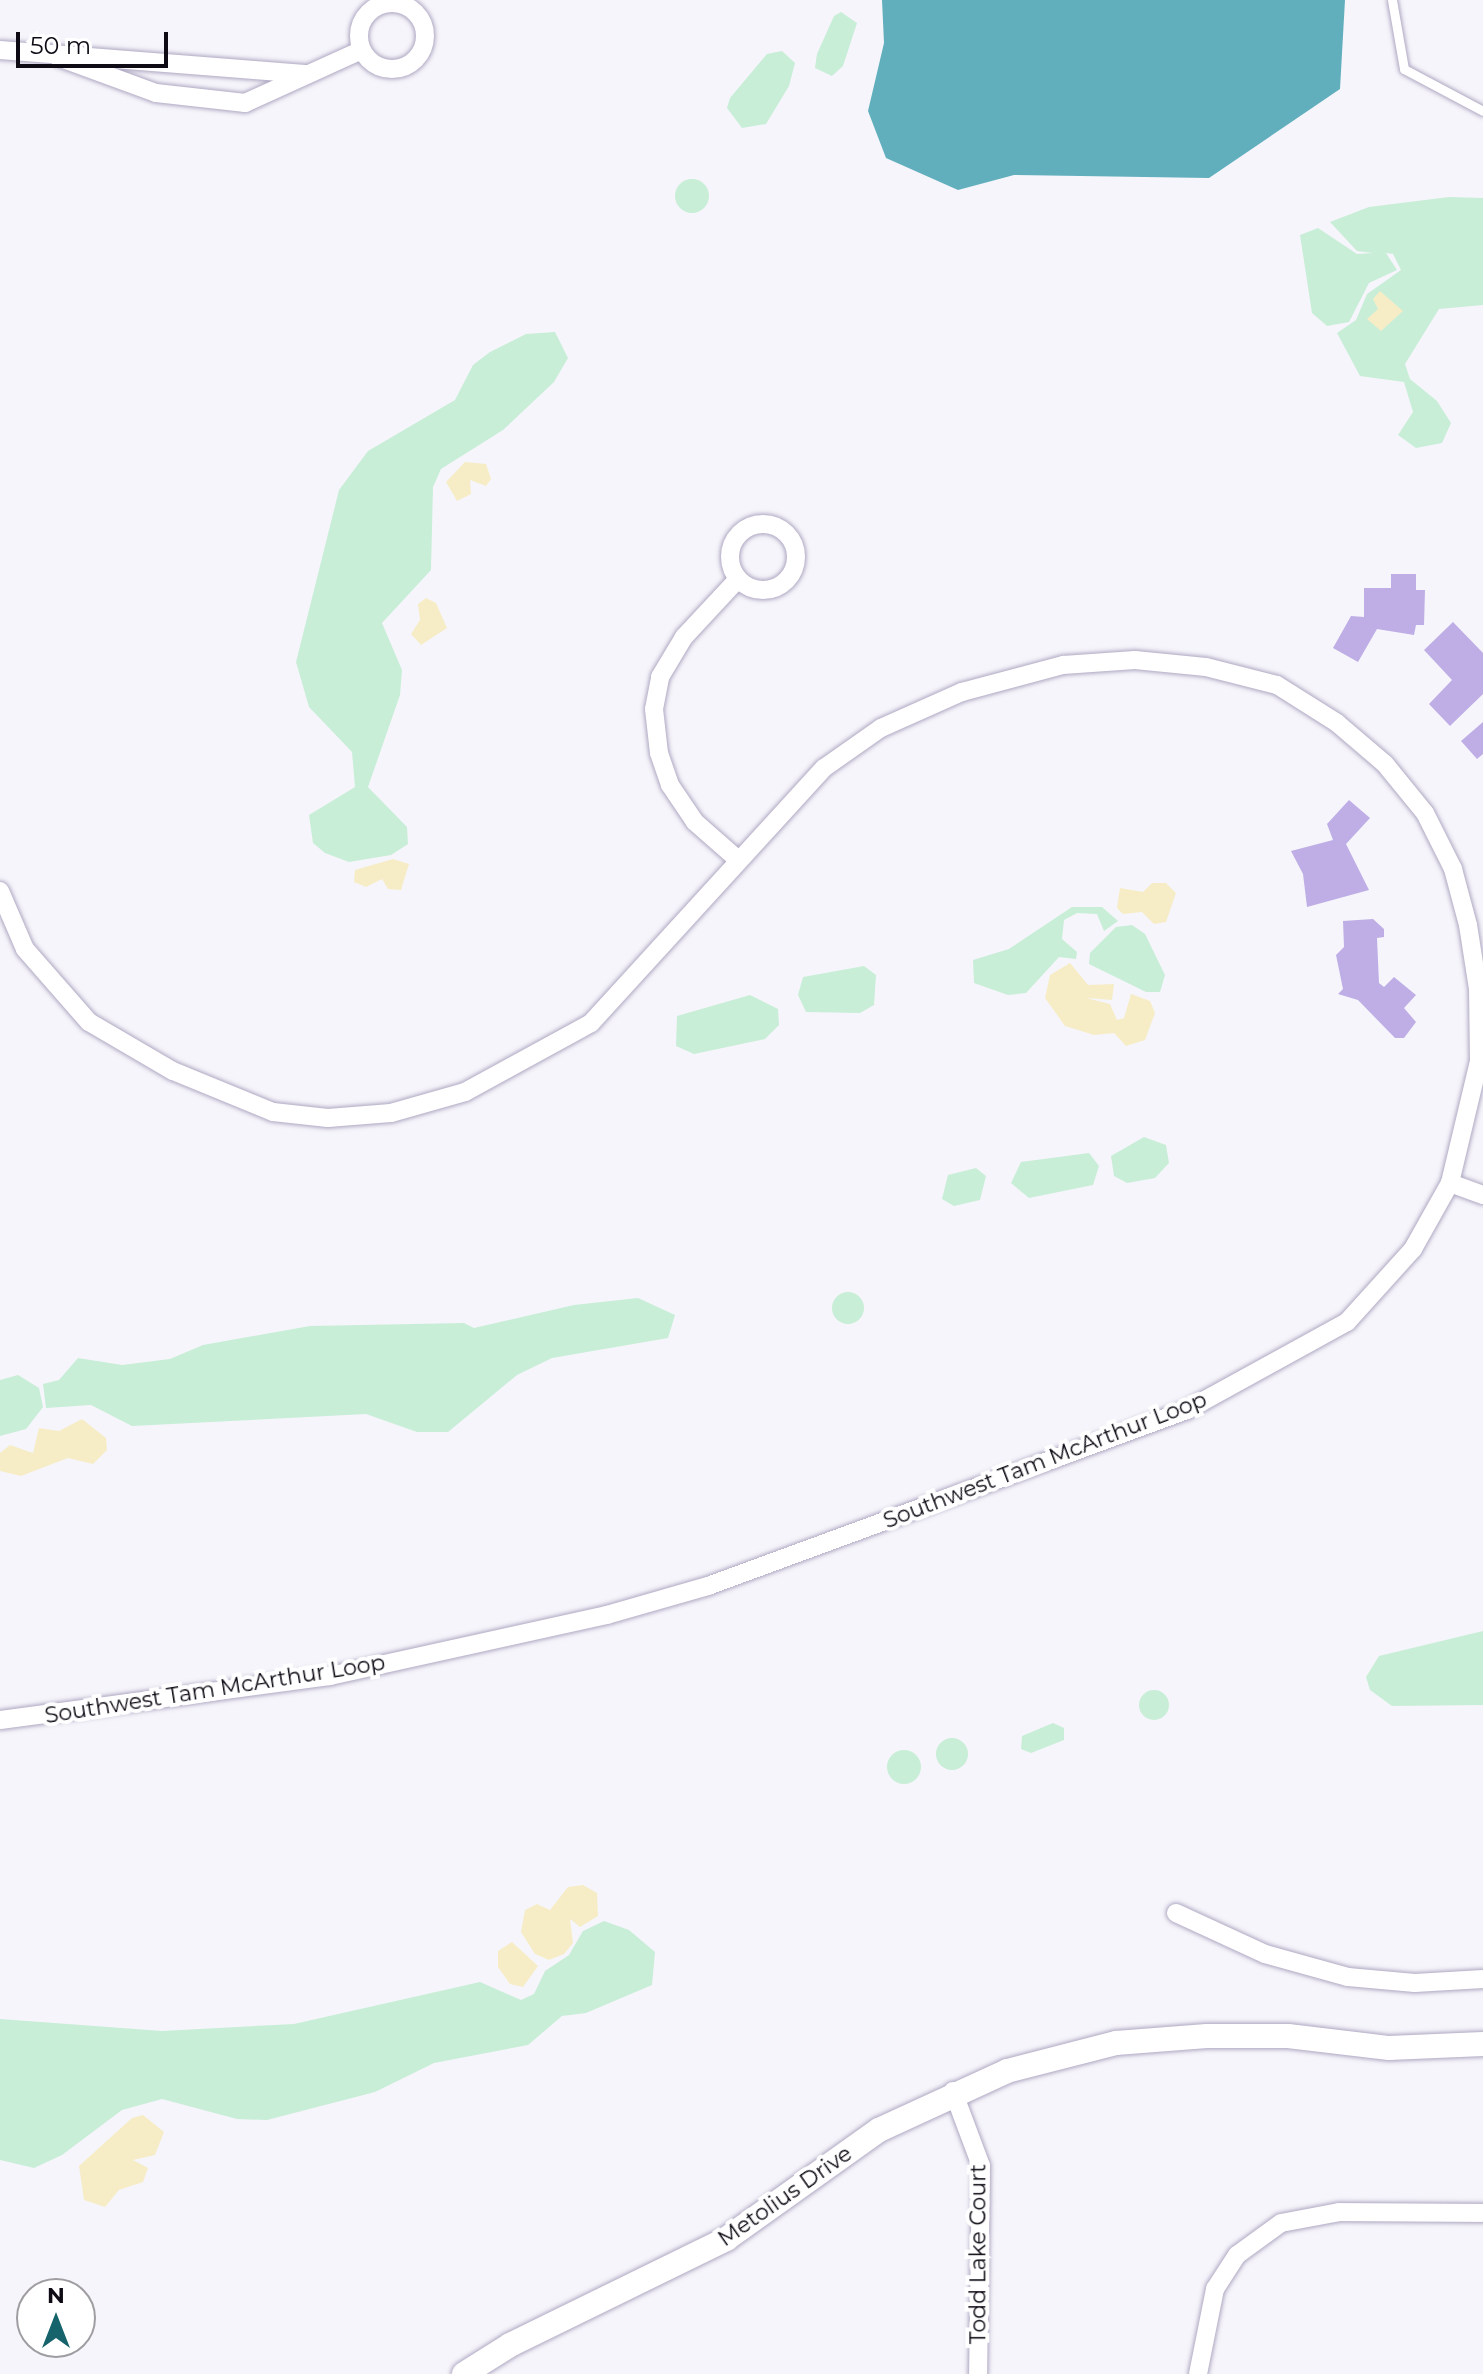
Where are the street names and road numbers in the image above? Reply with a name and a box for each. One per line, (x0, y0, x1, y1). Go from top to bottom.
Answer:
street label: Southwest Tam McArthur Loop (880, 1386, 1210, 1534)
street label: Southwest Tam McArthur Loop (43, 1649, 387, 1729)
street label: Metolius Drive (713, 2140, 857, 2252)
street label: Todd Lake Court (965, 2164, 991, 2344)

